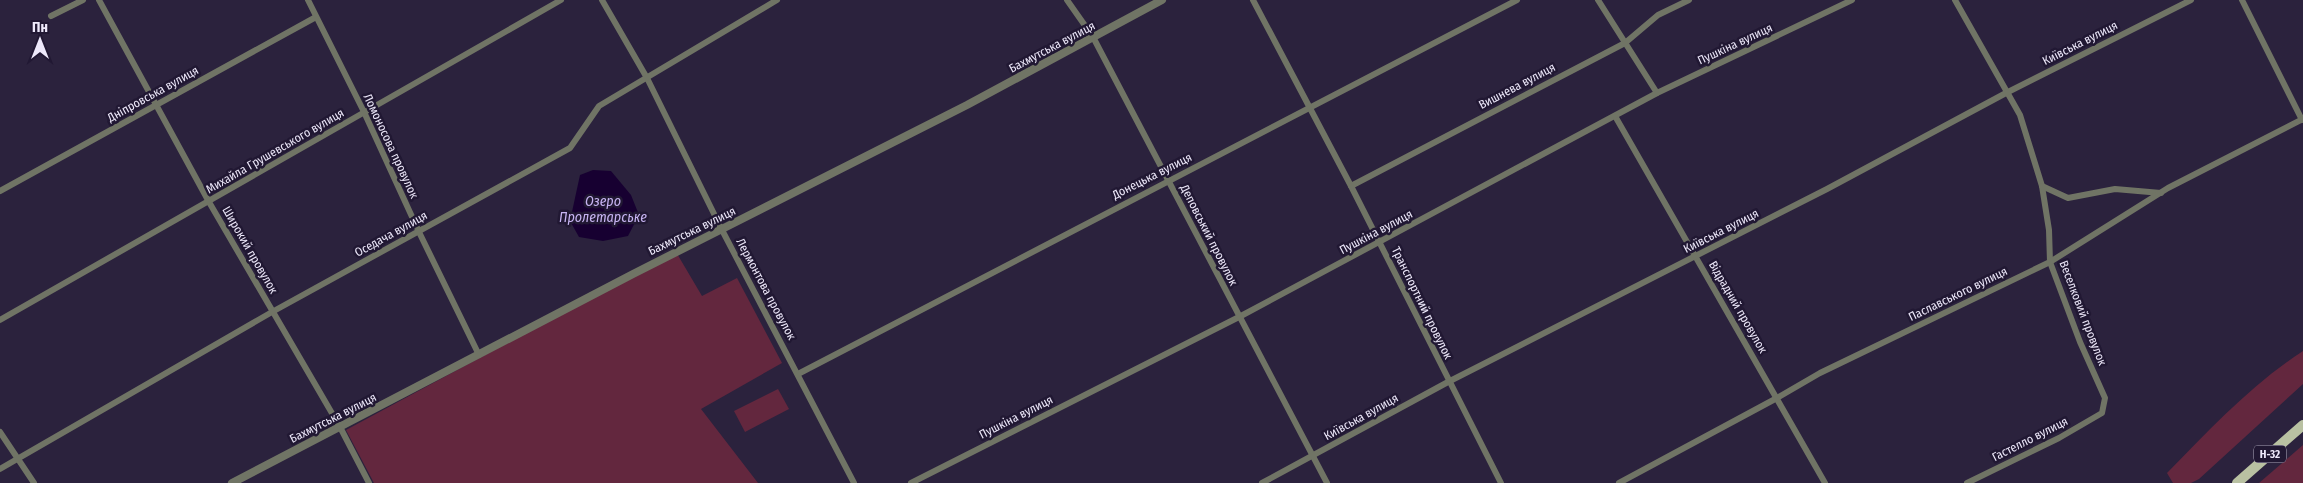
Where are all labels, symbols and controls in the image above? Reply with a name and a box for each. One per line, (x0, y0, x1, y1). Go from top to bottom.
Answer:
north arrow (15, 15, 65, 65)
street label: Бахмутська вулиця (1007, 18, 1097, 76)
street label: Київська вулиця (2040, 18, 2120, 68)
text: Пн (32, 19, 48, 36)
street label: Пушкіна вулиця (1695, 21, 1775, 67)
street label: Вишнева вулиця (1476, 60, 1558, 112)
street label: Дніпровська вулиця (104, 63, 201, 125)
street label: Ломоносова провулок (361, 91, 422, 201)
street label: Михайла Грушевського вулиця (204, 106, 346, 196)
street label: Донецька вулиця (1109, 150, 1194, 203)
street label: Деповський провулок (1177, 181, 1241, 288)
water label: Озеро Пролетарське (559, 193, 647, 226)
street label: Широкий провулок (219, 204, 281, 297)
street label: Бахмутська вулиця (646, 204, 738, 258)
street label: Київська вулиця (1681, 206, 1761, 256)
street label: Пушкіна вулиця (1337, 207, 1415, 257)
street label: Оседача вулиця (352, 208, 430, 260)
street label: Лермонтова провулок (733, 236, 799, 343)
street label: Транспортний провулок (1389, 245, 1455, 362)
street label: Відрадний провулок (1706, 258, 1770, 356)
street label: Веселковий провулок (2057, 259, 2110, 368)
street label: Паславського вулиця (1906, 264, 2010, 324)
street label: Бахмутська вулиця (287, 390, 379, 446)
street label: Київська вулиця (1321, 391, 1401, 443)
street label: Пушкіна вулиця (977, 392, 1055, 442)
street label: Гастелло вулиця (1990, 414, 2070, 464)
road number: Н-32 (2254, 446, 2286, 462)

